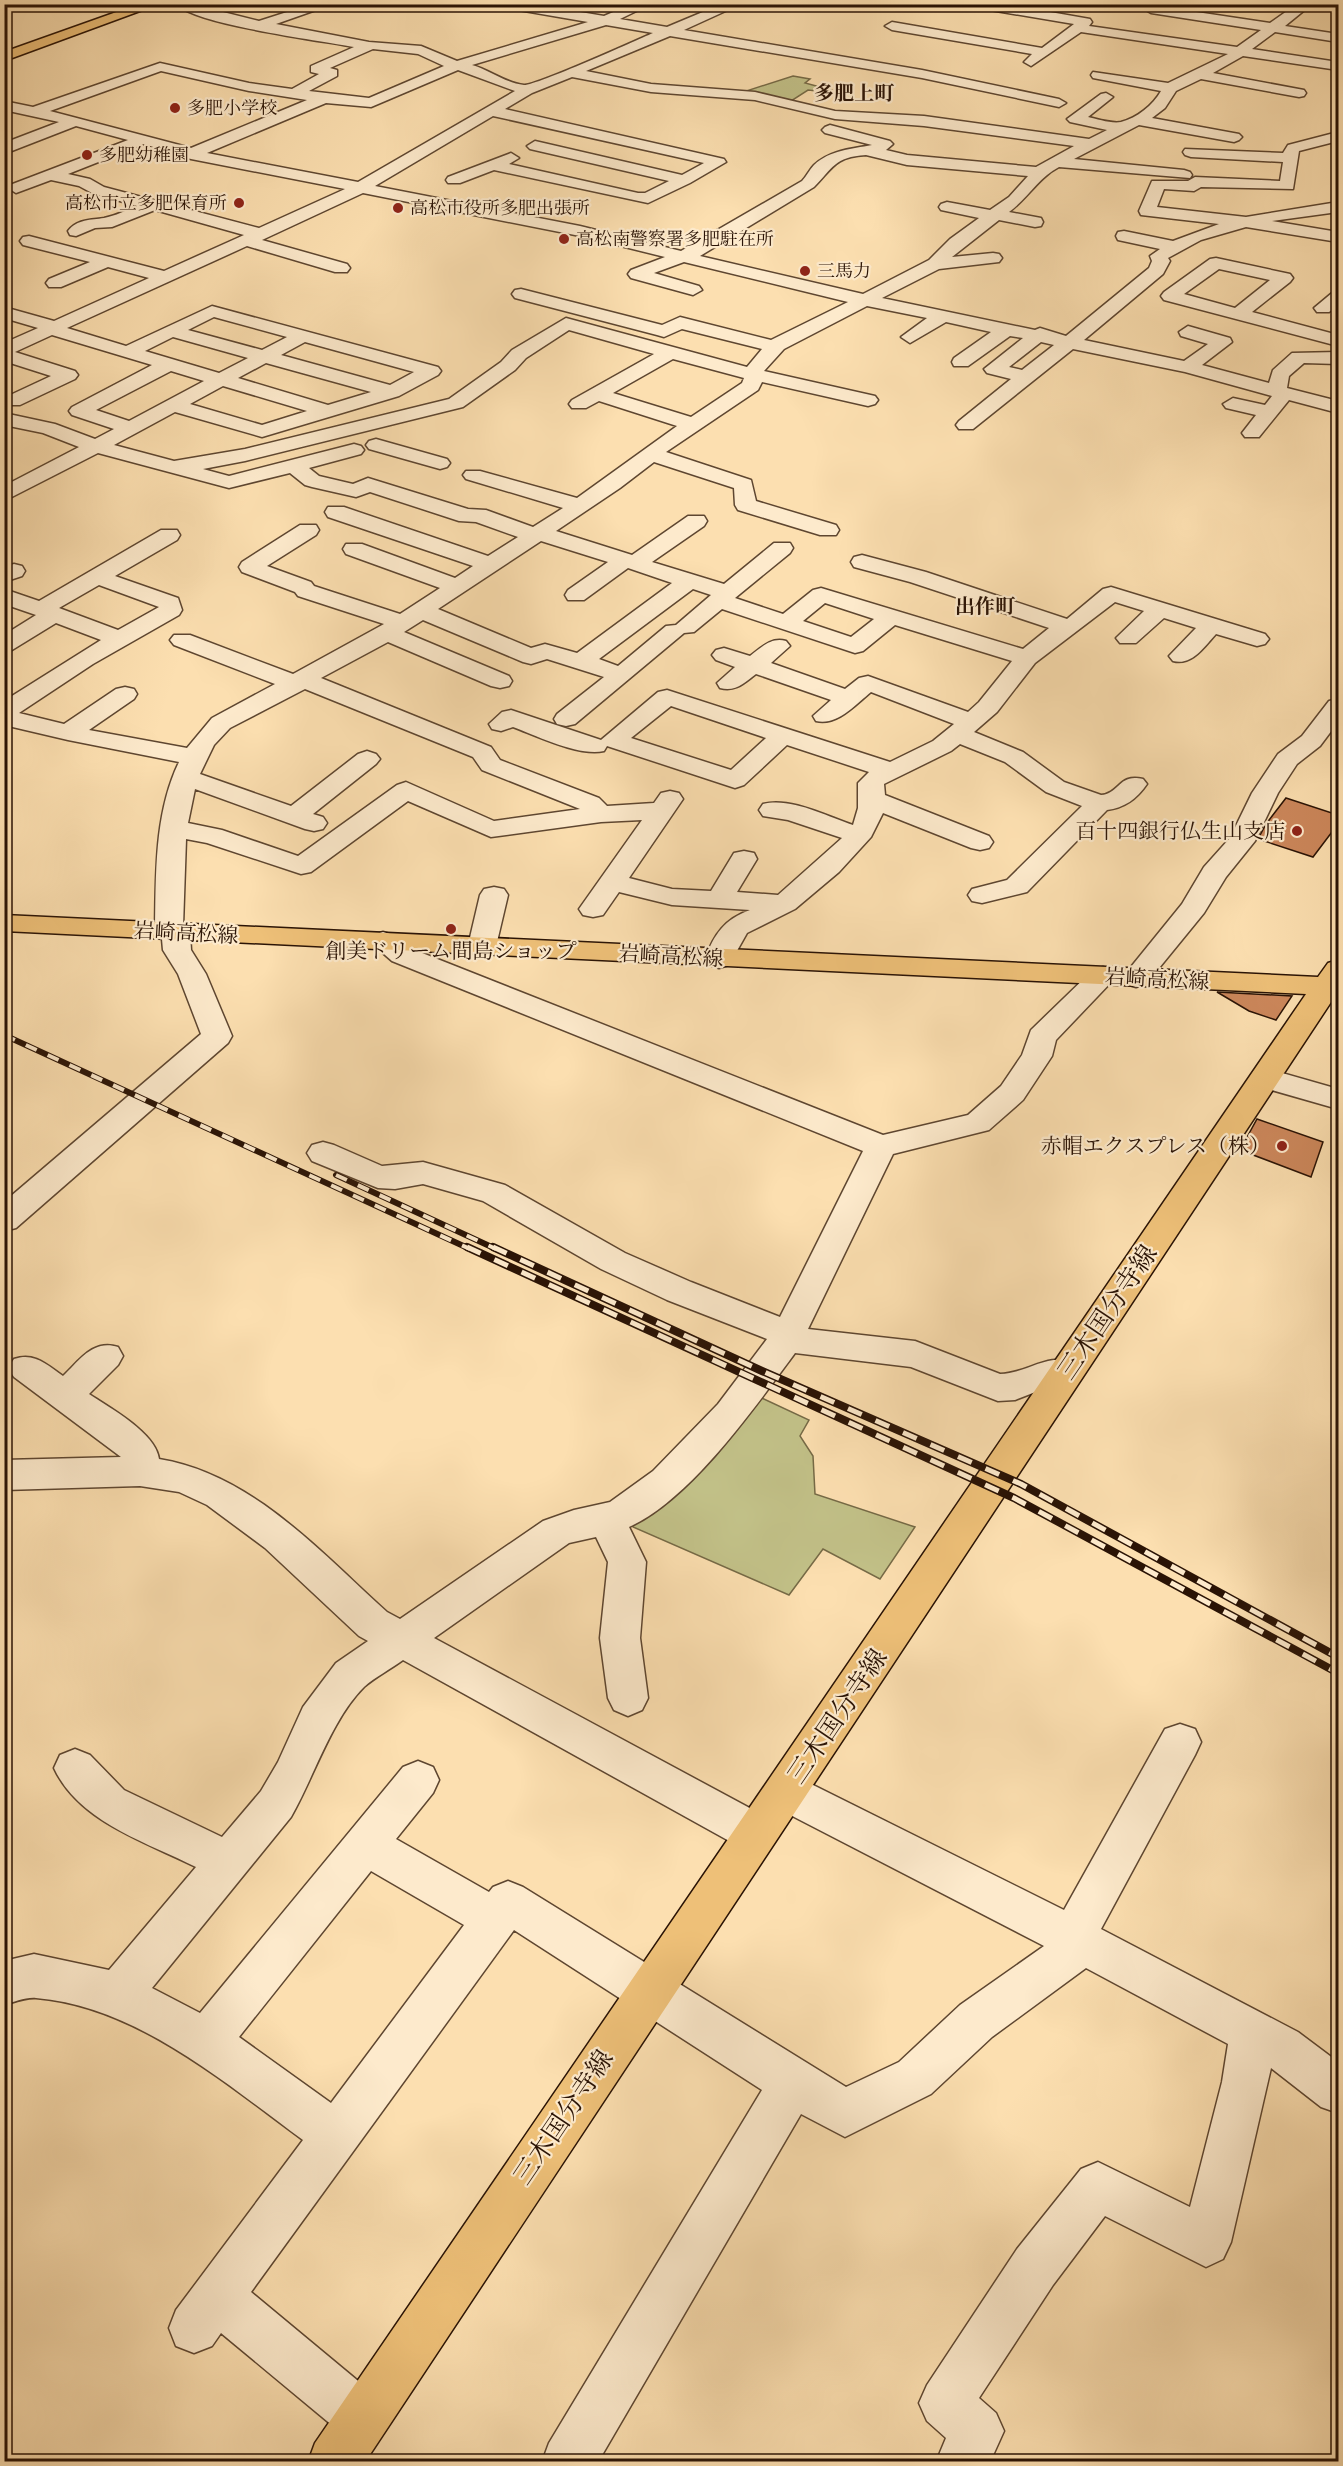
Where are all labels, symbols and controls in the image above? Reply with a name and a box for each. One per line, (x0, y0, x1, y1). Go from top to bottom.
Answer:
district label: 多肥上町 (814, 82, 895, 107)
place label: 多肥小学校 (187, 98, 277, 120)
marker: 多肥小学校 (168, 101, 182, 115)
place label: 多肥幼稚園 (99, 145, 189, 167)
marker: 多肥幼稚園 (80, 148, 94, 162)
place label: 高松市立多肥保育所 (65, 193, 227, 215)
marker: 高松市立多肥保育所 (232, 196, 246, 210)
place label: 高松市役所多肥出張所 (410, 198, 590, 220)
marker: 高松市役所多肥出張所 (391, 201, 405, 215)
place label: 高松南警察署多肥駐在所 (576, 229, 774, 251)
marker: 高松南警察署多肥駐在所 (557, 232, 571, 246)
place label: 三馬力 (817, 261, 871, 283)
marker: 三馬力 (798, 264, 812, 278)
district label: 出作町 (955, 595, 1016, 620)
place label: 百十四銀行仏生山支店 (1075, 819, 1285, 845)
marker: 百十四銀行仏生山支店 (1290, 824, 1304, 838)
street label: 岩崎高松線 (133, 918, 239, 950)
marker: 創美ドリーム間島ショップ (444, 922, 458, 936)
place label: 創美ドリーム間島ショップ (325, 939, 577, 965)
street label: 岩崎高松線 (618, 941, 724, 973)
street label: 岩崎高松線 (1104, 964, 1210, 996)
place label: 赤帽エクスプレス（株） (1041, 1134, 1270, 1160)
marker: 赤帽エクスプレス（株） (1275, 1139, 1289, 1153)
street label: 三木国分寺線 (1051, 1239, 1166, 1387)
street label: 三木国分寺線 (781, 1643, 896, 1791)
street label: 三木国分寺線 (507, 2044, 622, 2192)

